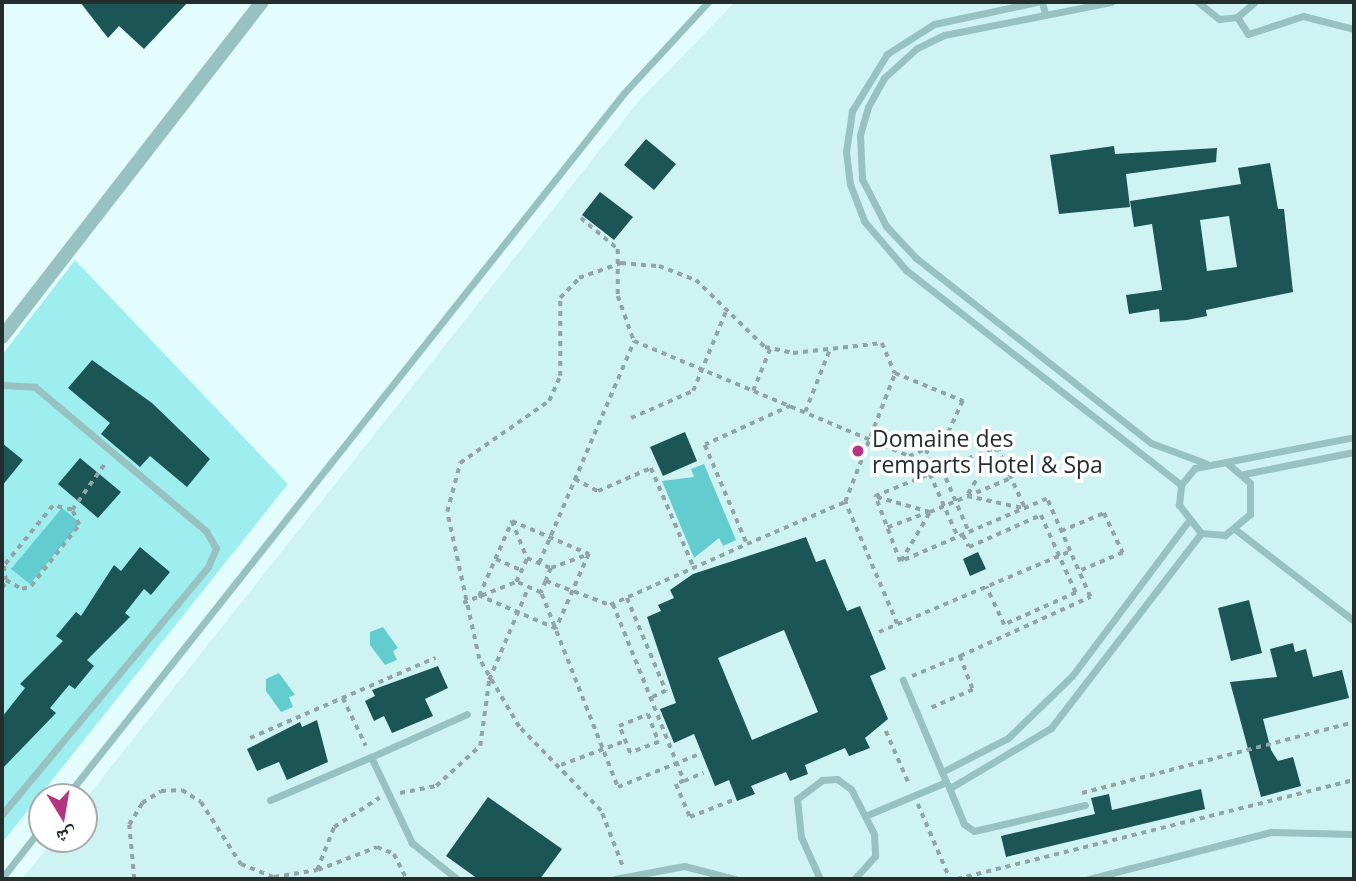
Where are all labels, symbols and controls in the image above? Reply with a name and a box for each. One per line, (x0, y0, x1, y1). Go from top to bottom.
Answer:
place label: Domaine des remparts Hotel & Spa (872, 424, 1103, 478)
marker: Domaine des remparts Hotel & Spa (850, 443, 866, 459)
north arrow (28, 783, 98, 853)
text: ش (54, 822, 79, 851)

